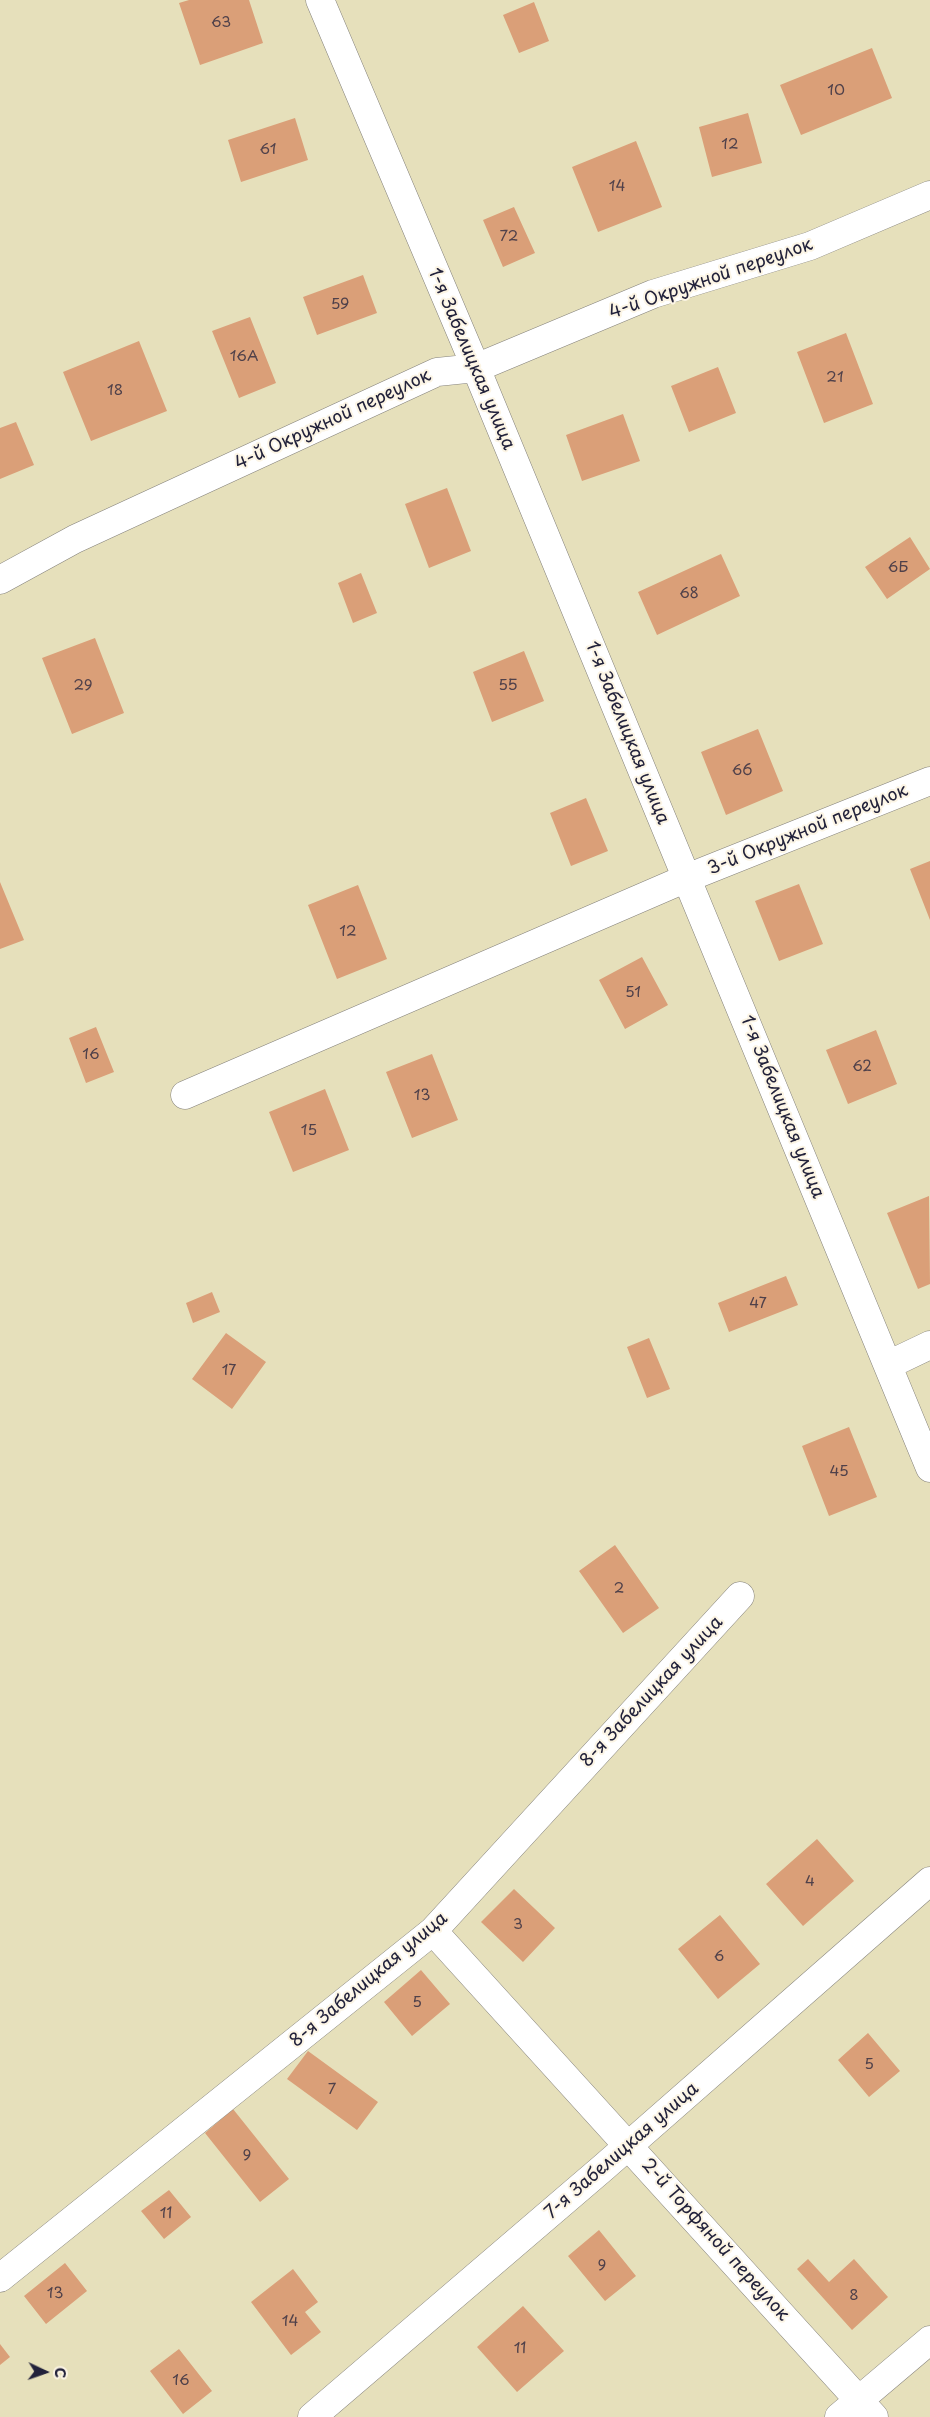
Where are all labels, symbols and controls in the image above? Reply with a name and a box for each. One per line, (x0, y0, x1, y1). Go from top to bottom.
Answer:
house number: 63 (211, 14, 231, 32)
house number: 10 (827, 82, 845, 100)
house number: 12 (721, 136, 739, 154)
house number: 61 (260, 141, 276, 159)
house number: 14 (609, 178, 625, 196)
house number: 72 (500, 228, 518, 246)
street label: 4-й Окружной переулок (606, 234, 816, 324)
street label: 1-я Забелицкая улица (423, 265, 519, 453)
house number: 59 (331, 296, 349, 314)
house number: 16А (230, 348, 258, 366)
street label: 4-й Окружной переулок (232, 365, 434, 475)
house number: 21 (826, 369, 844, 387)
house number: 18 (107, 382, 123, 400)
house number: 6Б (888, 559, 908, 577)
house number: 68 (679, 585, 699, 603)
street label: 1-я Забелицкая улица (580, 638, 674, 828)
house number: 29 (73, 677, 93, 695)
house number: 55 (498, 677, 518, 695)
house number: 66 (732, 762, 752, 780)
street label: 3-й Окружной переулок (705, 780, 911, 880)
house number: 12 (339, 923, 357, 941)
house number: 51 (625, 984, 641, 1002)
street label: 1-я Забелицкая улица (735, 1012, 829, 1202)
house number: 16 (82, 1046, 100, 1064)
house number: 62 (852, 1058, 872, 1076)
house number: 13 (414, 1087, 430, 1105)
house number: 15 (301, 1122, 317, 1140)
house number: 47 (749, 1295, 767, 1313)
house number: 17 (222, 1362, 236, 1380)
house number: 45 (829, 1463, 849, 1481)
house number: 2 (614, 1580, 624, 1598)
street label: 8-я Забелицкая улица (576, 1612, 728, 1772)
house number: 4 (805, 1873, 815, 1891)
street label: 8-я Забелицкая улица (286, 1908, 452, 2052)
house number: 3 (513, 1916, 523, 1934)
house number: 6 (714, 1948, 724, 1966)
house number: 5 (412, 1994, 422, 2012)
house number: 5 (864, 2056, 874, 2074)
street label: 7-я Забелицкая улица (541, 2078, 703, 2224)
house number: 7 (328, 2081, 336, 2099)
house number: 9 (243, 2147, 251, 2165)
street label: 2-й Торфяной переулок (636, 2154, 794, 2326)
house number: 11 (160, 2205, 172, 2223)
house number: 9 (598, 2257, 606, 2275)
house number: 13 (47, 2285, 63, 2303)
house number: 8 (849, 2287, 859, 2305)
house number: 14 (282, 2313, 298, 2331)
house number: 11 (514, 2340, 526, 2358)
north arrow (20, 2347, 70, 2397)
text: С (50, 2367, 71, 2379)
house number: 16 (172, 2372, 190, 2390)

